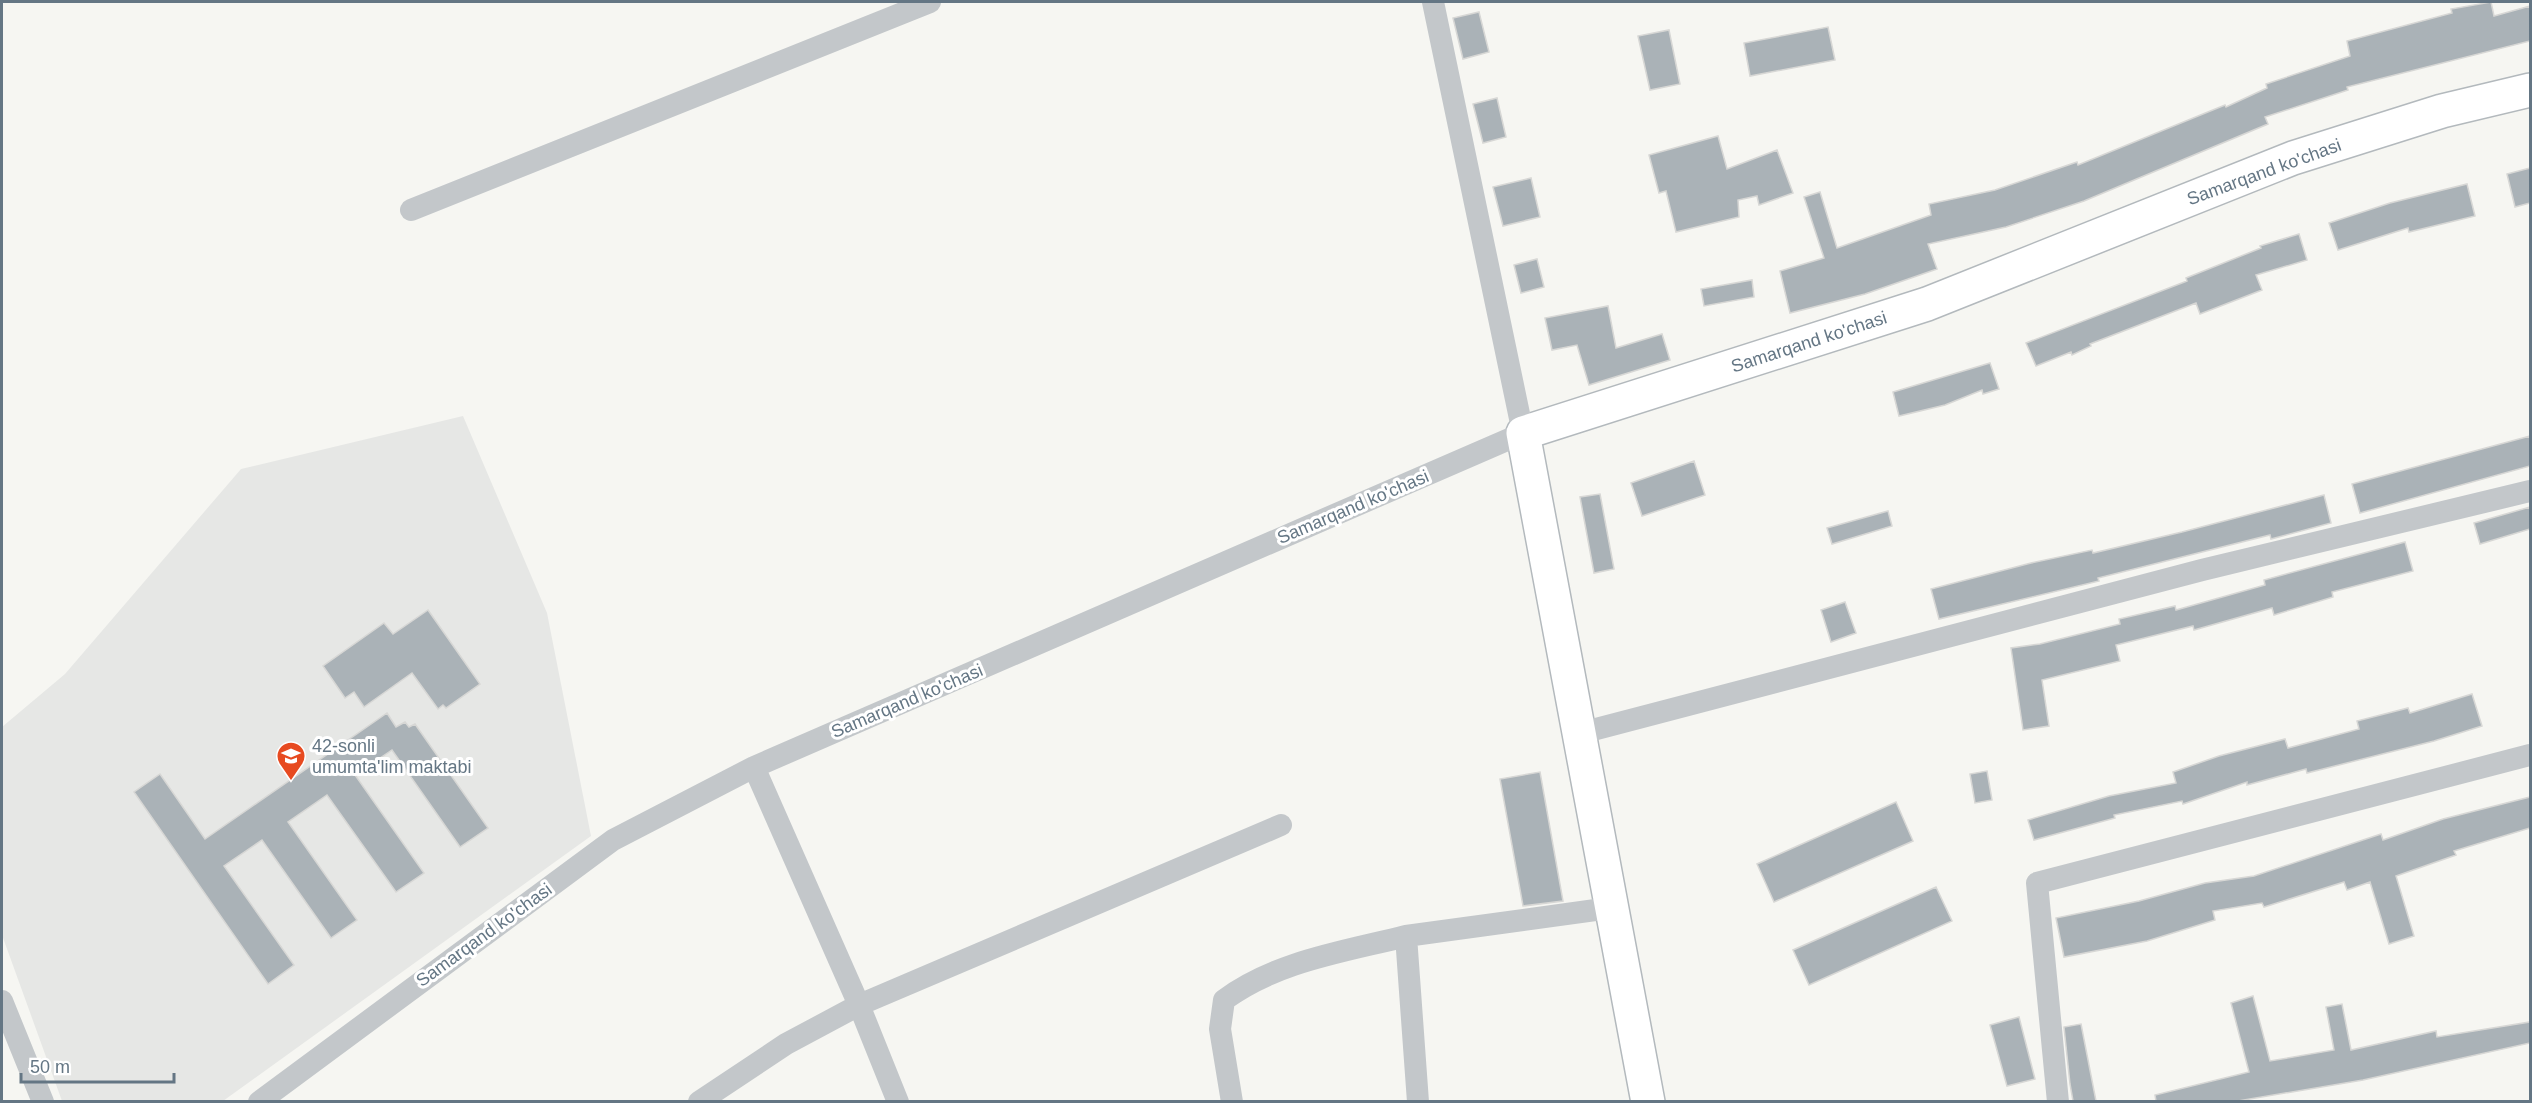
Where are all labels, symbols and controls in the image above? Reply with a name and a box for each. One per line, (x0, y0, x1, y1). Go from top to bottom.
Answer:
street label: Samarqand ko'chasi (2184, 135, 2344, 209)
street label: Samarqand ko'chasi (1729, 307, 1889, 377)
street label: Samarqand ko'chasi (1274, 466, 1432, 548)
street label: Samarqand ko'chasi (828, 660, 986, 742)
place label: 42-sonli umumta'lim maktabi (312, 736, 471, 777)
school or university icon: 42-sonli umumta'lim maktabi (275, 740, 307, 782)
street label: Samarqand ko'chasi (412, 879, 556, 991)
scale bar (21, 1046, 174, 1084)
text: 50 m (30, 1057, 70, 1077)

